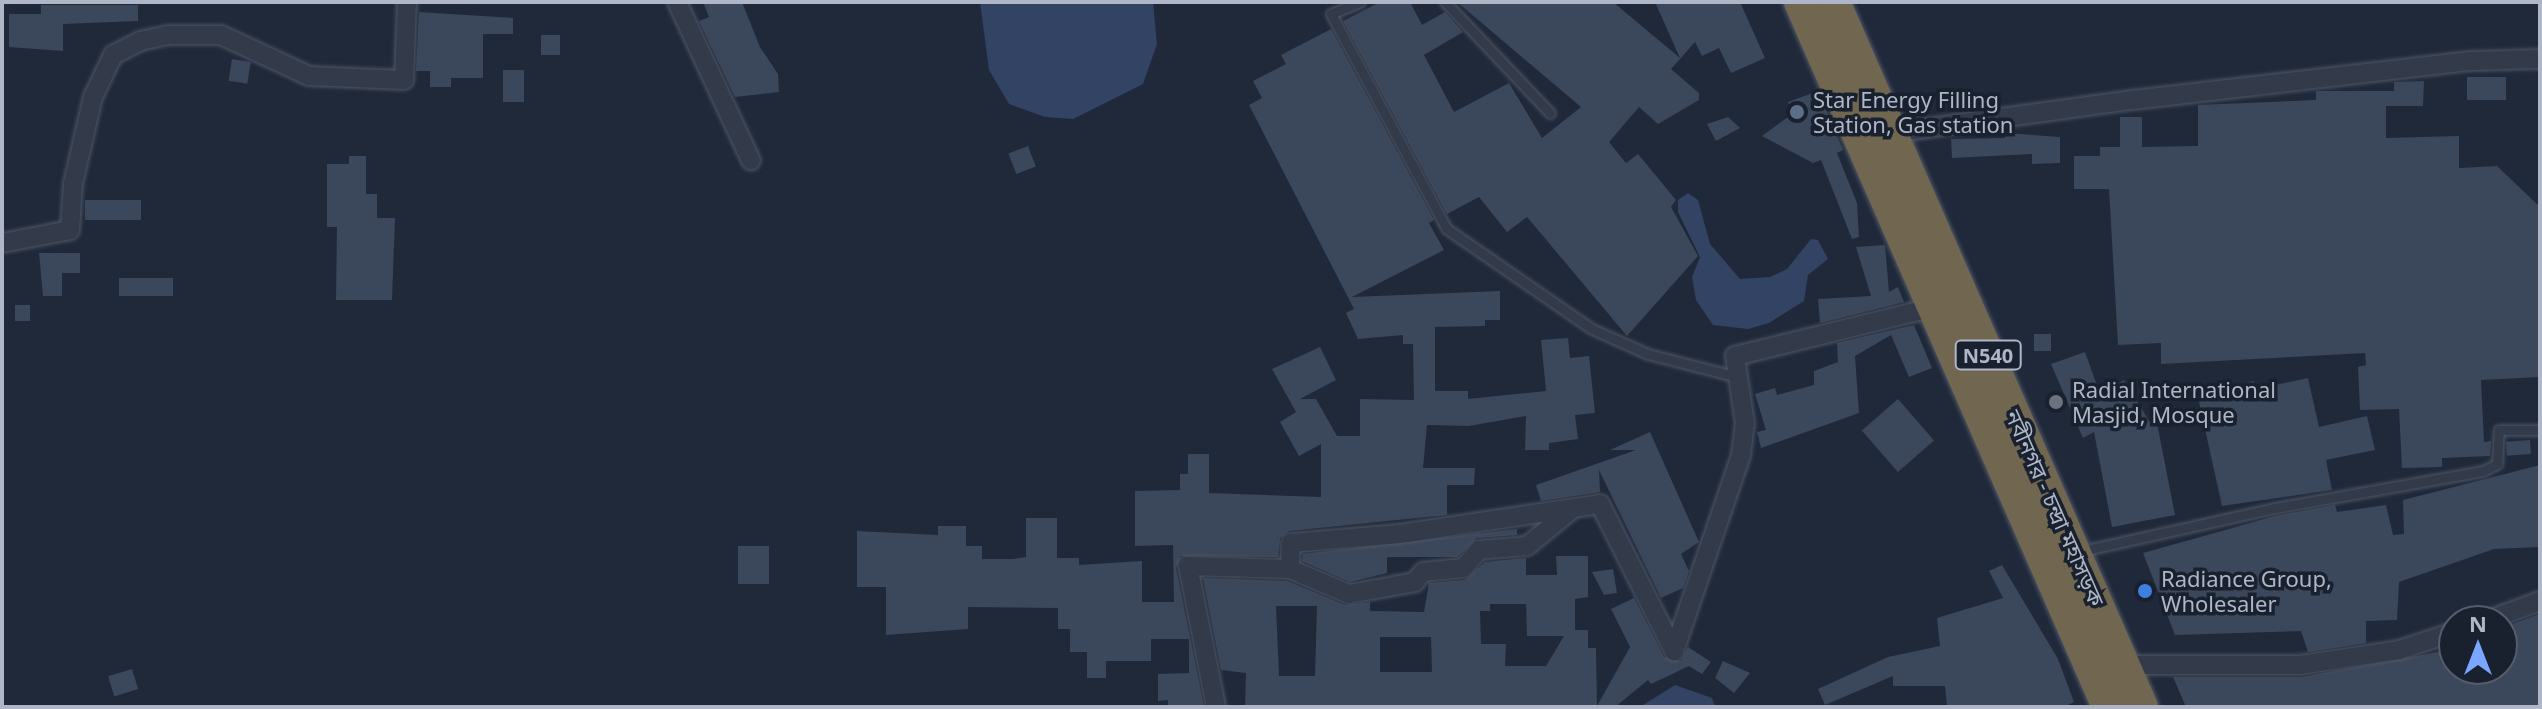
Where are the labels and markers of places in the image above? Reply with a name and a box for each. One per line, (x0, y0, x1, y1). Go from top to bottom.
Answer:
place label: Star Energy Filling Station, Gas station (1813, 86, 2013, 138)
marker: Star Energy Filling Station, Gas station (1788, 103, 1806, 121)
place label: Radial International Masjid, Mosque (2072, 376, 2276, 428)
marker: Radial International Masjid, Mosque (2047, 393, 2065, 411)
place label: Radiance Group, Wholesaler (2161, 565, 2332, 616)
marker: Radiance Group, Wholesaler (2136, 582, 2154, 600)

